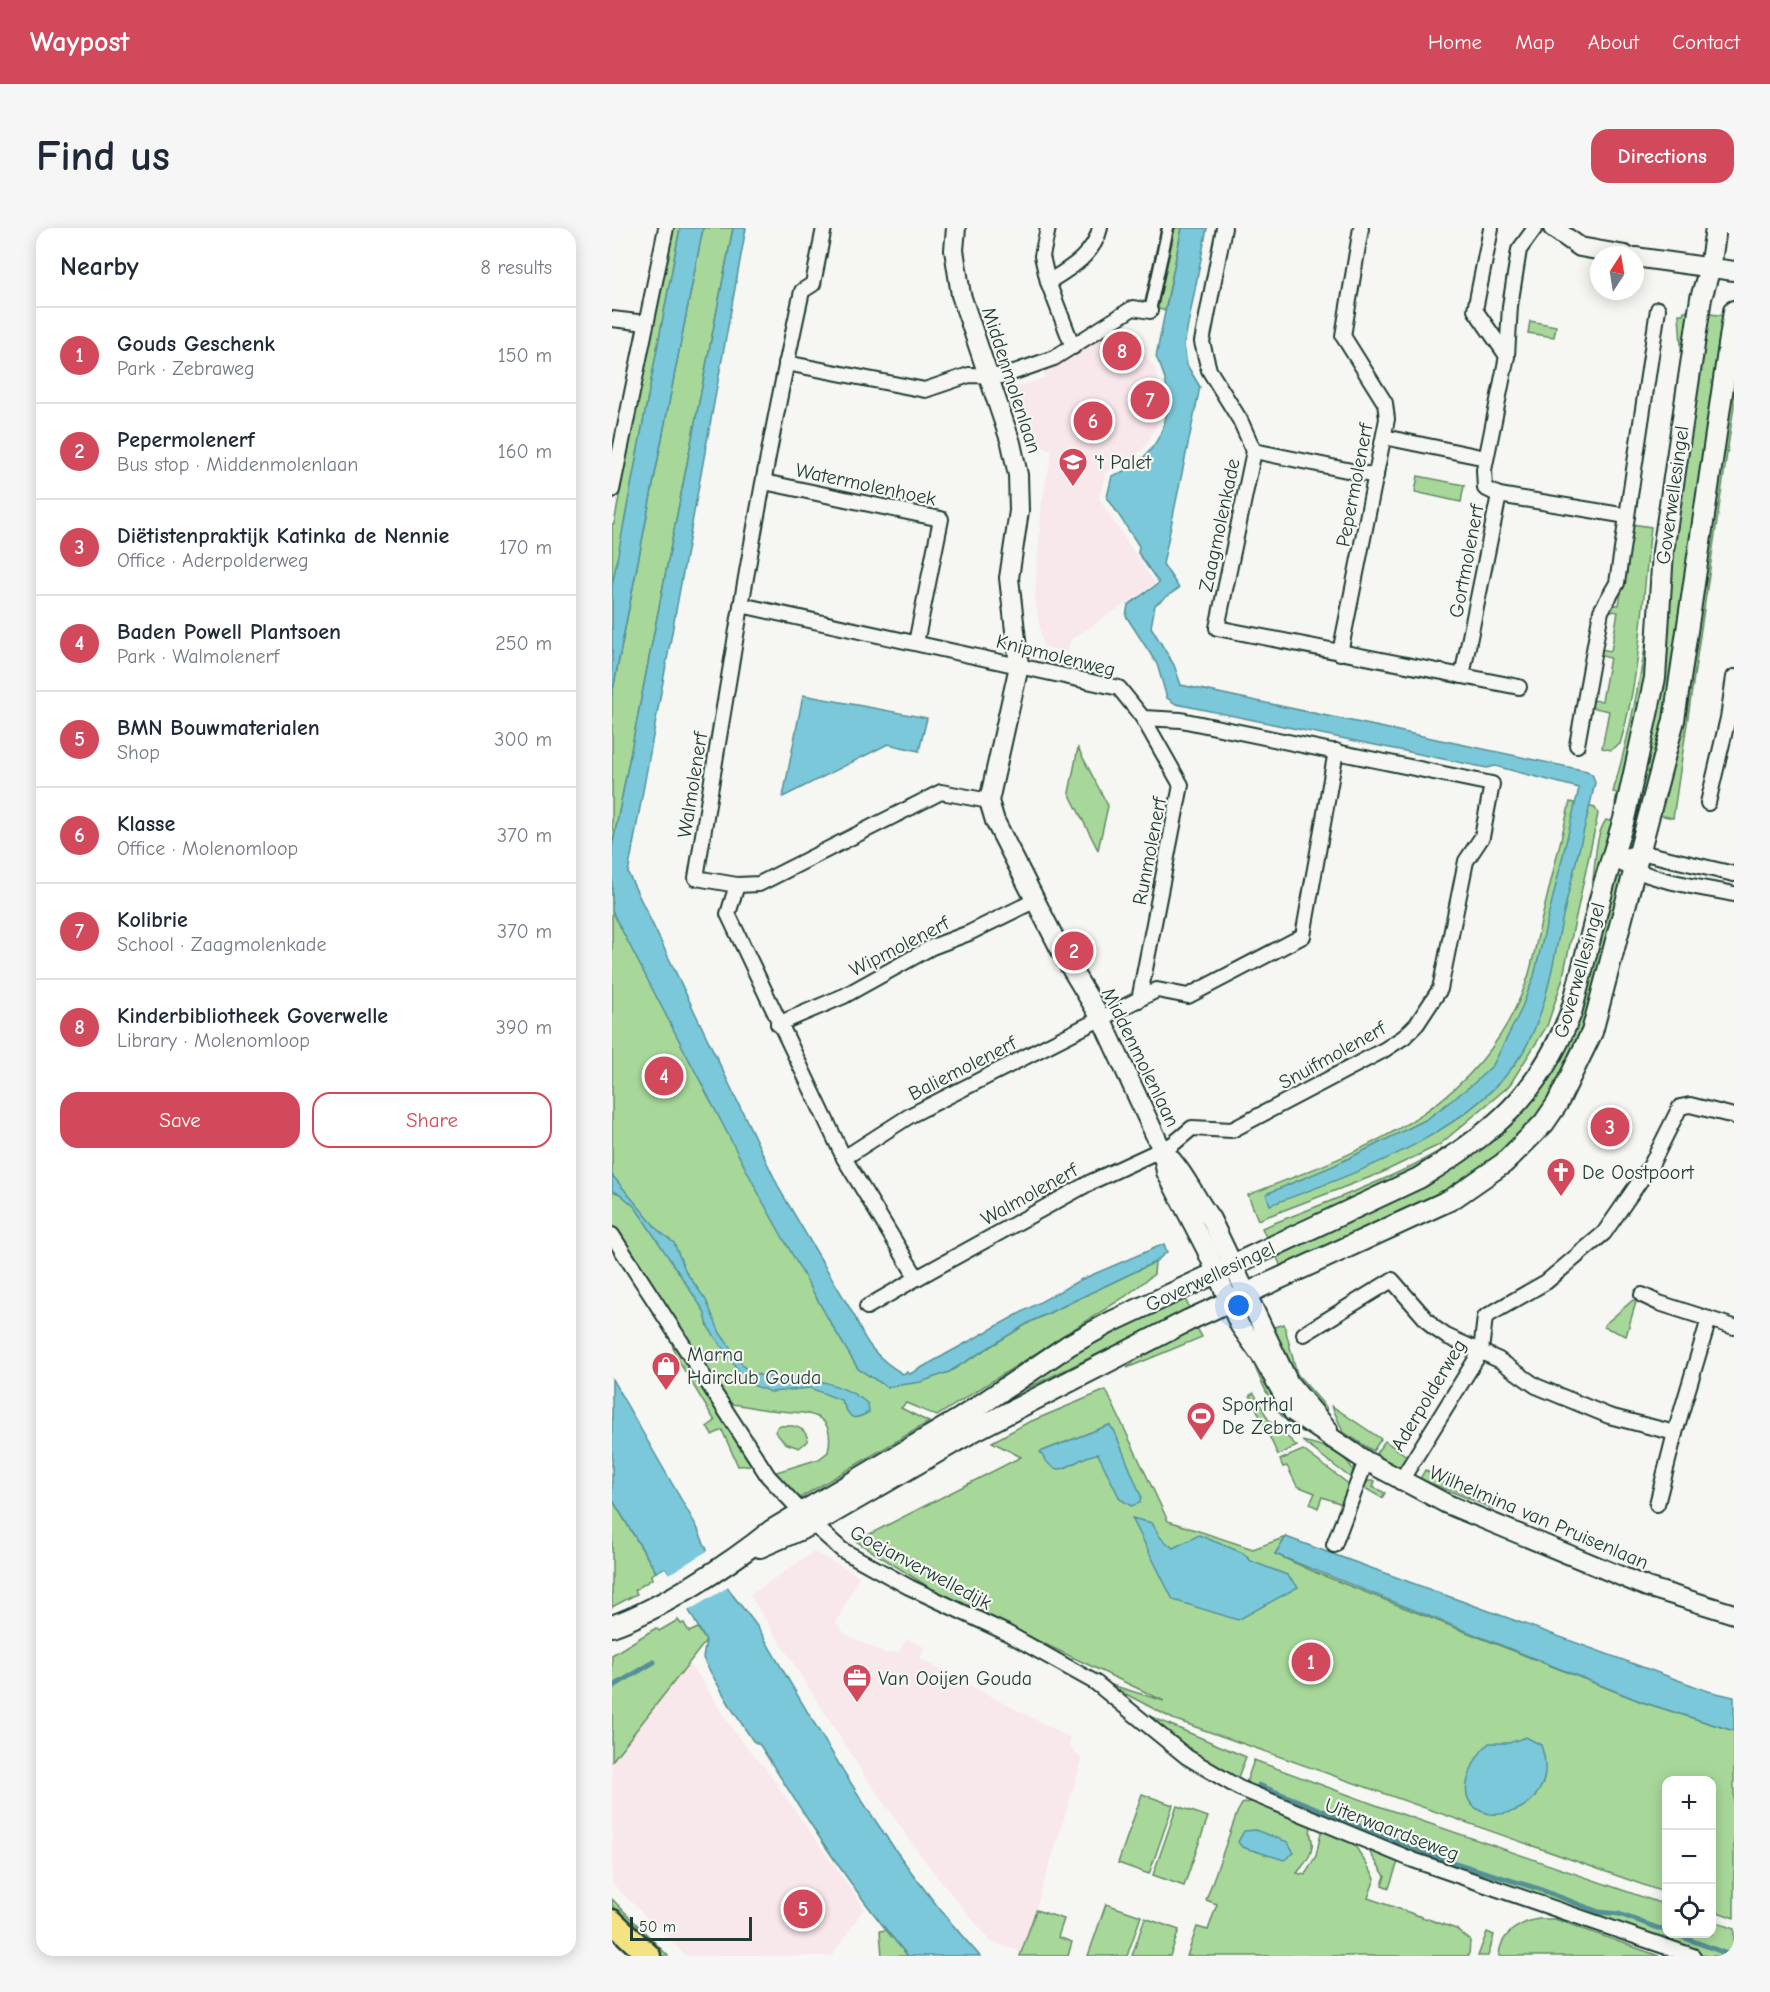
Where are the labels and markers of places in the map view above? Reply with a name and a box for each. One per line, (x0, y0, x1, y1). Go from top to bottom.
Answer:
pin: 8 (1102, 328, 1142, 374)
pin: 7 (1130, 378, 1170, 423)
pin: 6 (1074, 398, 1112, 444)
school or university icon: 't Palet (1057, 446, 1089, 488)
place label: 't Palet (1094, 451, 1152, 474)
pin: 2 (1054, 928, 1094, 974)
pin: 4 (644, 1054, 684, 1098)
pin: 3 (1590, 1104, 1630, 1150)
church icon: De Oostpoort (1545, 1156, 1577, 1198)
place label: De Oostpoort (1582, 1161, 1695, 1184)
place label: Marna Hairclub Gouda (687, 1343, 821, 1389)
shop icon: Marna Hairclub Gouda (650, 1350, 682, 1392)
place label: Sporthal De Zebra (1222, 1393, 1302, 1439)
sports icon: Sporthal De Zebra (1185, 1400, 1217, 1442)
pin: 1 (1292, 1640, 1330, 1684)
office icon: Van Ooijen Gouda (841, 1662, 873, 1704)
place label: Van Ooijen Gouda (878, 1667, 1032, 1690)
pin: 5 (784, 1886, 822, 1932)

